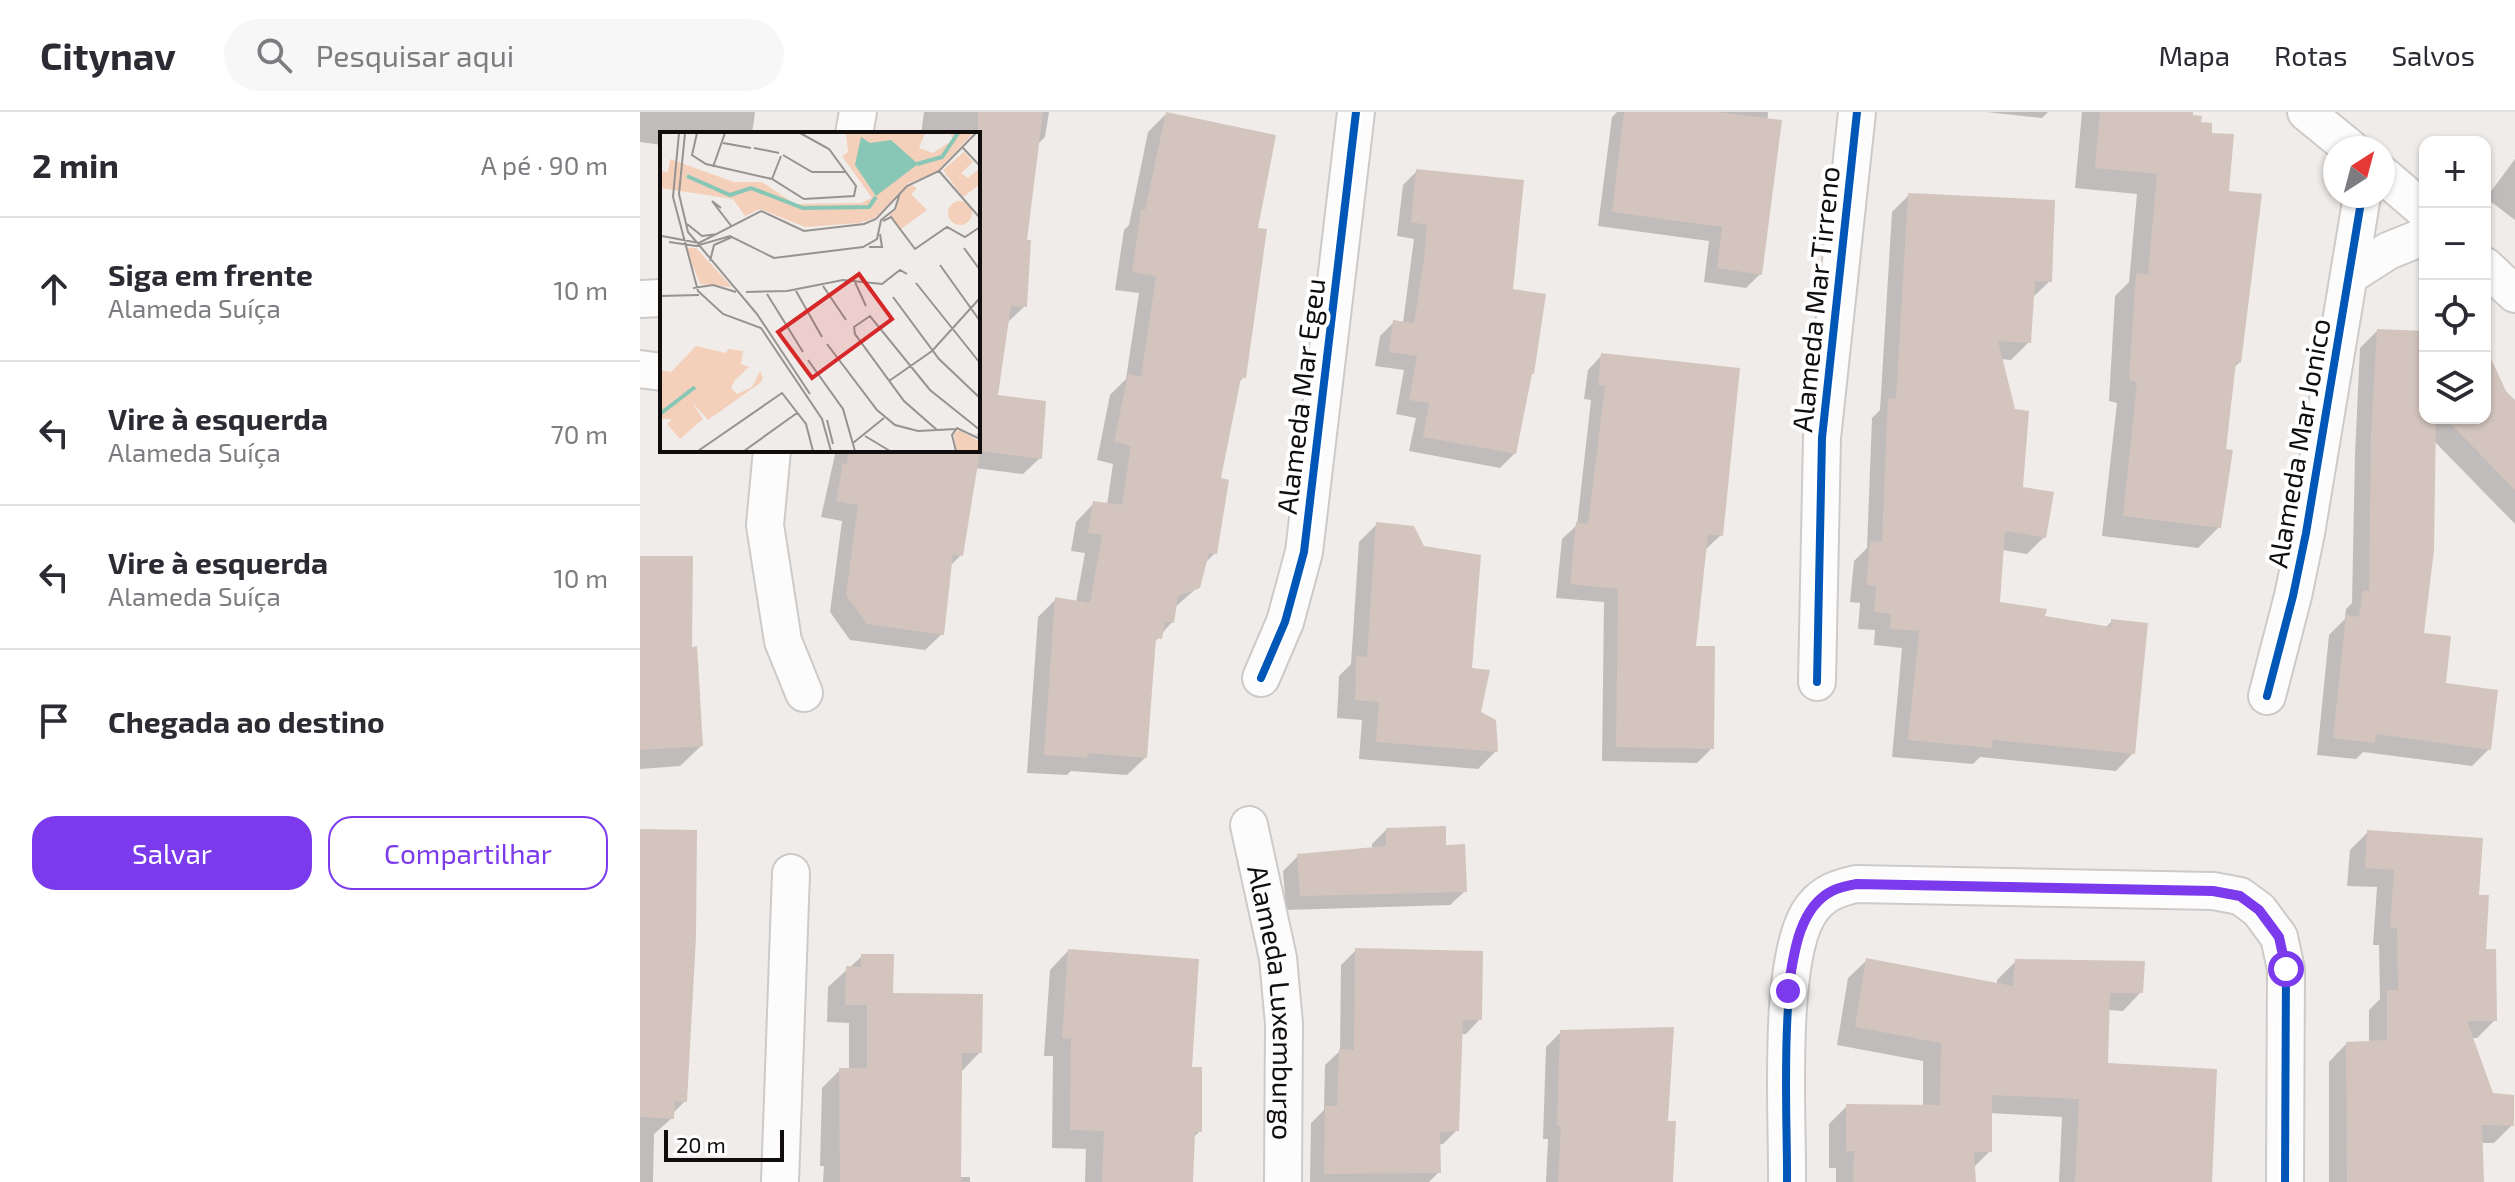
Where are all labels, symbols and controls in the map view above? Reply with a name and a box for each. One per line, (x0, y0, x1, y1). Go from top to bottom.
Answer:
search box (224, 19, 784, 91)
text: Citynav (40, 32, 176, 78)
icon: search (252, 33, 296, 77)
text: Pesquisar aqui (316, 37, 514, 73)
text: Mapa (2159, 38, 2230, 72)
text: Rotas (2274, 38, 2347, 72)
text: Salvos (2391, 38, 2475, 72)
inset map (660, 132, 980, 452)
north arrow (2323, 136, 2395, 208)
map controls (2419, 136, 2491, 424)
button: + (2419, 136, 2491, 208)
text: 2 min (32, 144, 119, 185)
text: A pé · 90 m (481, 149, 608, 180)
street label: Alameda Mar Tirreno (1784, 164, 1846, 434)
button: − (2419, 208, 2491, 280)
text: Siga em frente (108, 256, 313, 292)
icon: ahead (32, 267, 76, 311)
text: 10 m (553, 274, 608, 305)
street label: Alameda Mar Egeu (1269, 276, 1331, 516)
button: locate (2419, 280, 2491, 352)
text: Alameda Suíça (108, 292, 281, 323)
street label: Alameda Mar Jonico (2259, 316, 2337, 570)
button: layers (2419, 352, 2491, 424)
text: Vire à esquerda (108, 400, 328, 436)
icon: left (32, 411, 76, 455)
text: 70 m (550, 418, 608, 449)
text: Alameda Suíça (108, 436, 281, 467)
text: Vire à esquerda (108, 544, 328, 580)
icon: left (32, 555, 76, 599)
text: 10 m (553, 562, 608, 593)
text: Alameda Suíça (108, 580, 281, 611)
icon: arrive (32, 699, 76, 743)
text: Chegada ao destino (108, 703, 385, 739)
button: Salvar (32, 816, 312, 890)
button: Compartilhar (328, 816, 608, 890)
street label: Alameda Luxemburgo (1241, 862, 1301, 1140)
route start (2268, 951, 2304, 987)
route end (1770, 973, 1806, 1009)
scale bar (664, 1126, 784, 1162)
text: 20 m (676, 1131, 726, 1157)

